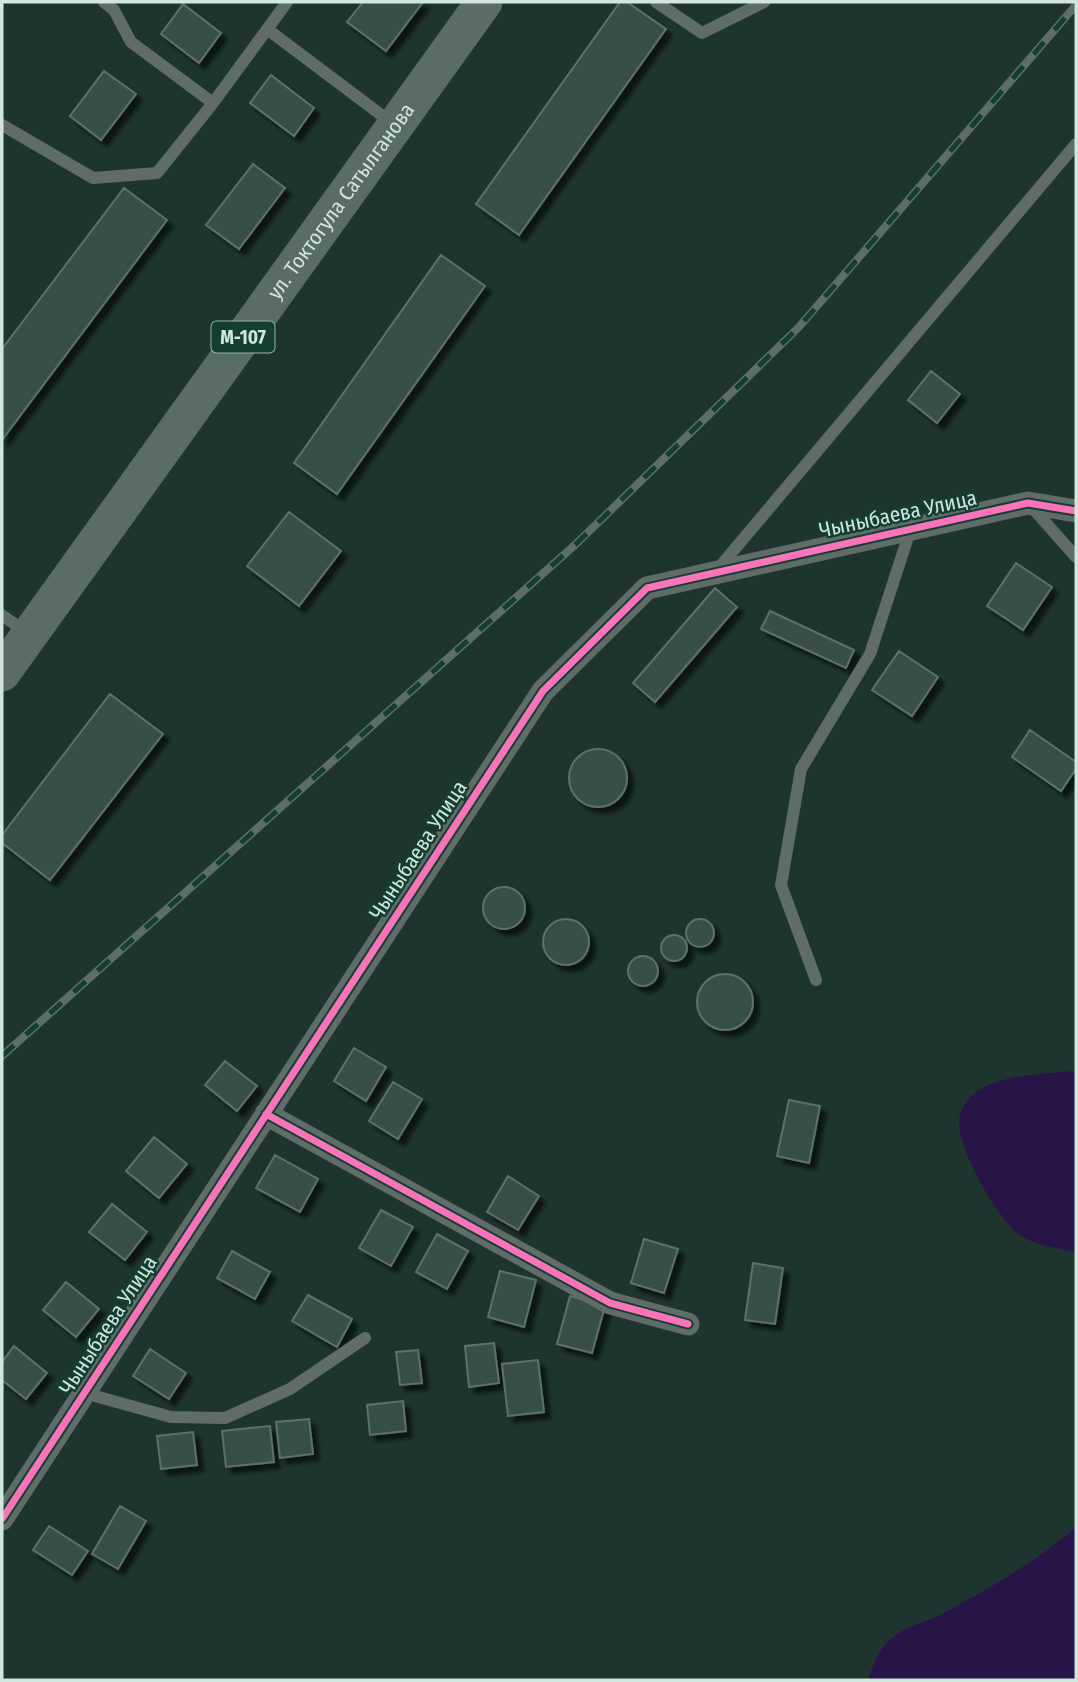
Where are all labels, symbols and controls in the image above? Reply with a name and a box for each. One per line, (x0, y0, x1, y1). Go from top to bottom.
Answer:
street label: ул. Токтогула Сатылганова (262, 98, 420, 304)
road number: М-107 (212, 322, 274, 352)
street label: Чыныбаева Улица (817, 485, 979, 543)
street label: Чыныбаева Улица (363, 776, 473, 924)
street label: Чыныбаева Улица (53, 1251, 163, 1399)

